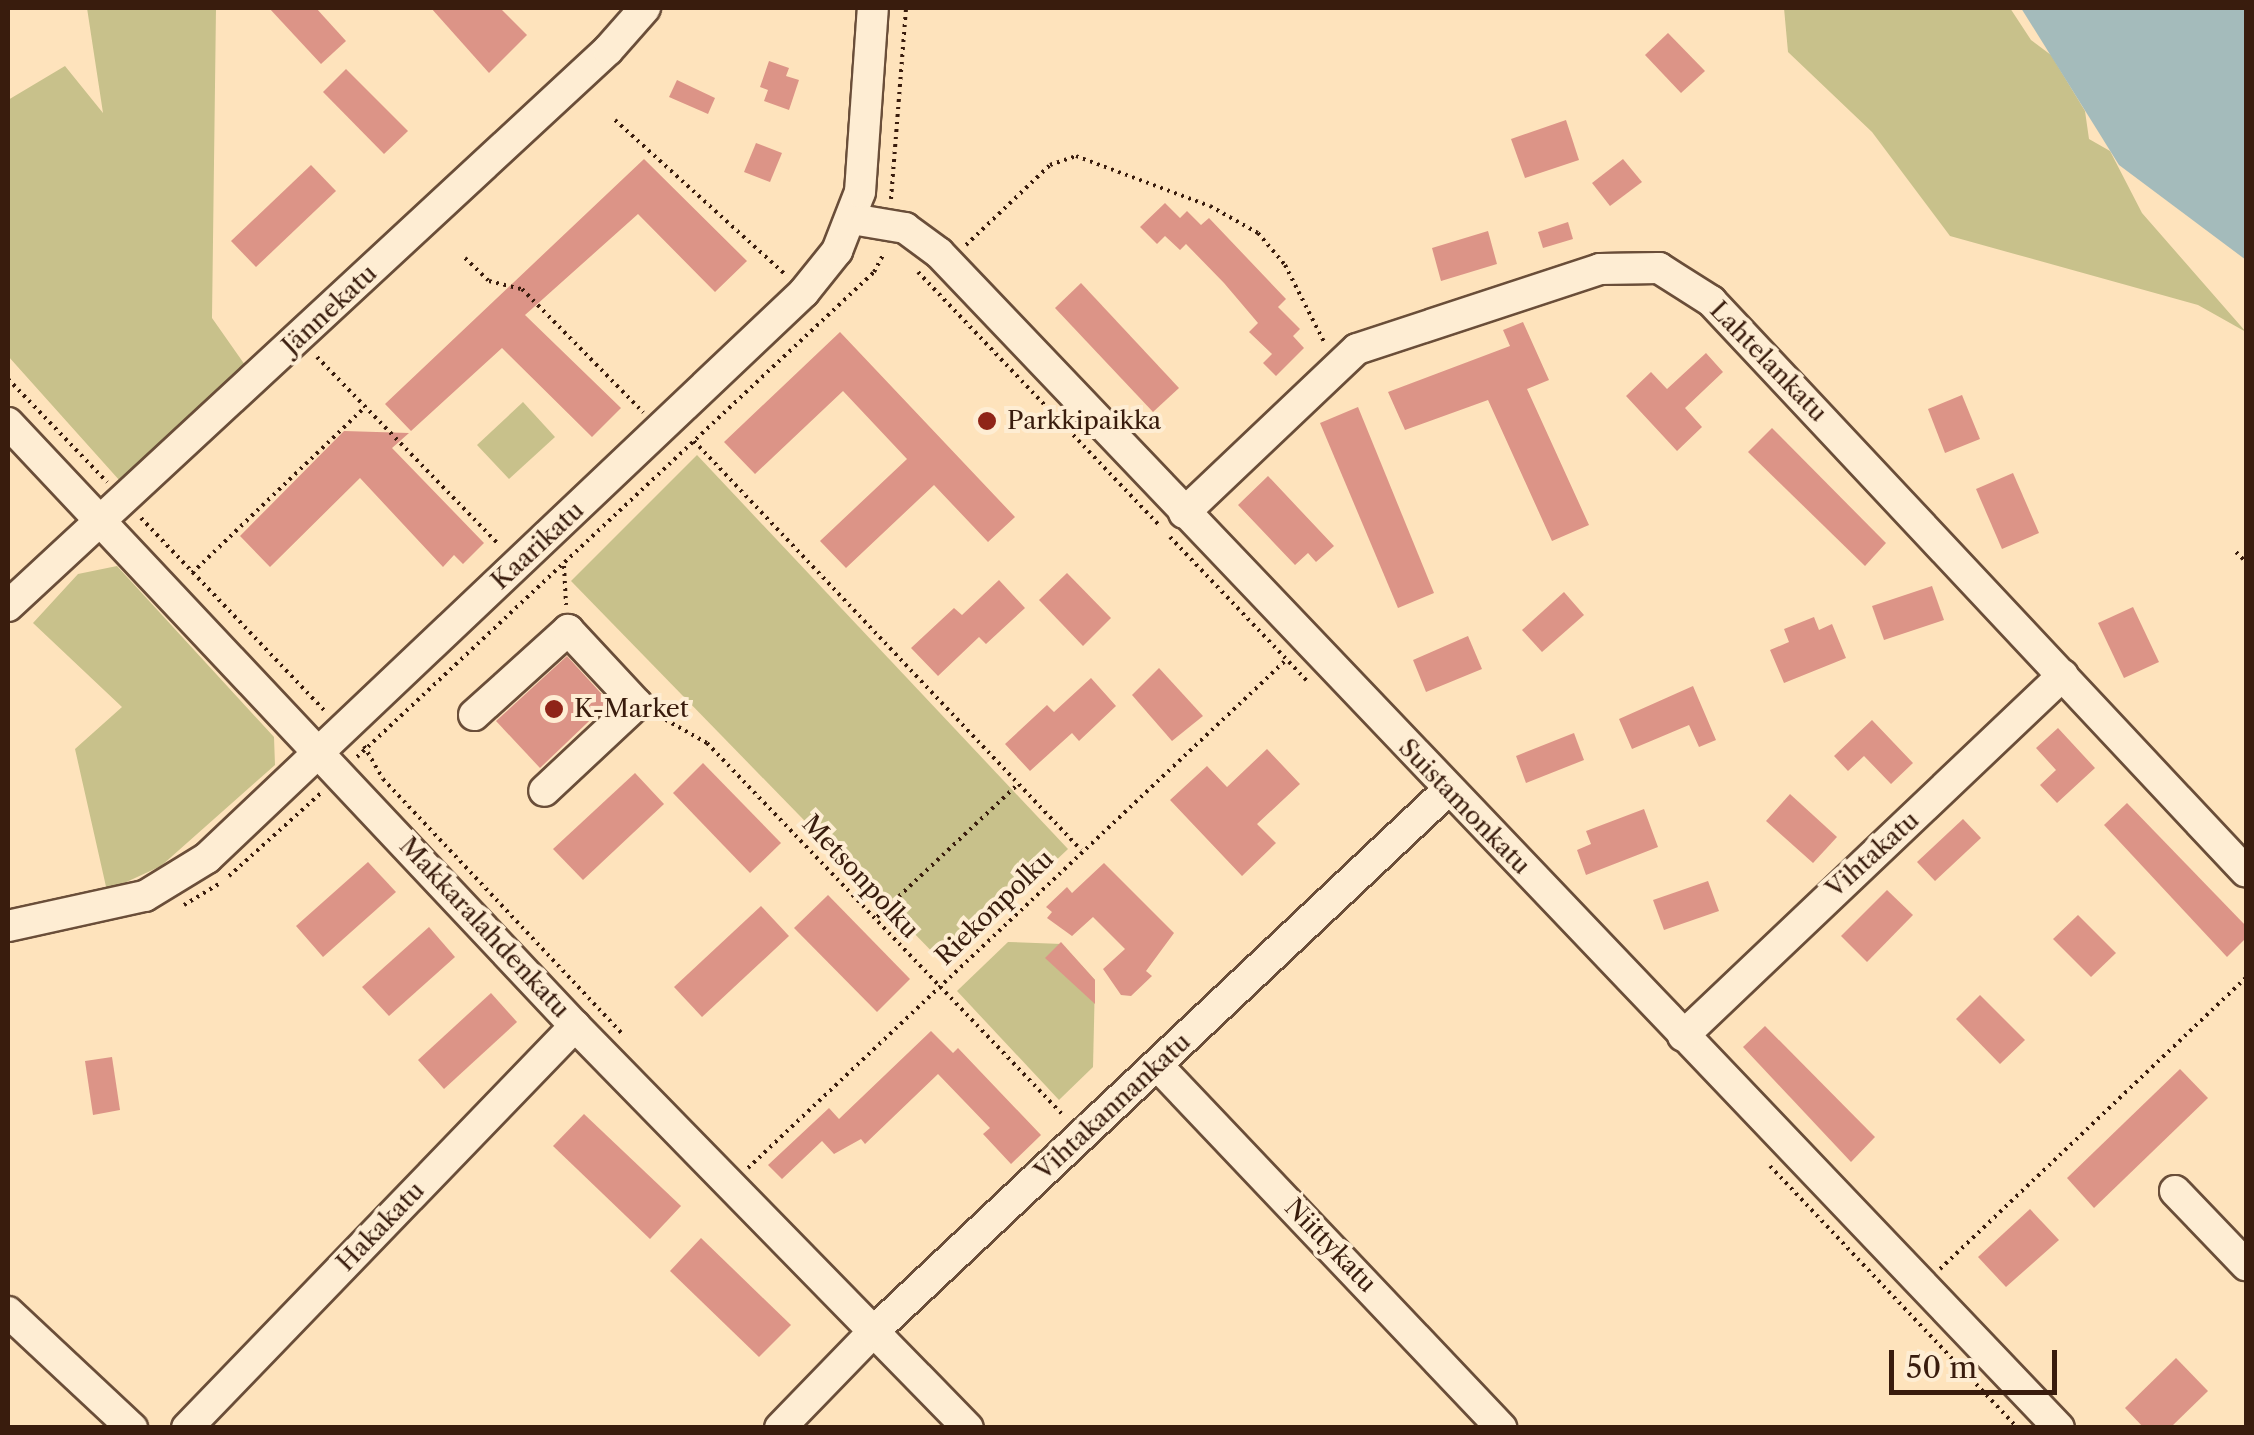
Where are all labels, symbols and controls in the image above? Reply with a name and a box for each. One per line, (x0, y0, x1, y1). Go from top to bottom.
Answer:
street label: Jännekatu (276, 259, 384, 361)
street label: Lahtelankatu (1703, 296, 1833, 428)
place label: Parkkipaikka (1007, 406, 1161, 436)
marker: Parkkipaikka (976, 410, 998, 432)
street label: Kaarikatu (486, 496, 590, 596)
place label: K-Market (574, 694, 689, 724)
marker: K-Market (543, 698, 565, 720)
street label: Suistamonkatu (1392, 733, 1536, 881)
street label: Vihtakatu (1820, 805, 1926, 905)
street label: Metsonpolku (795, 809, 925, 945)
street label: Makkaralahdenkatu (393, 832, 575, 1024)
street label: Riekonpolku (930, 844, 1060, 972)
street label: Vihtakannankatu (1029, 1027, 1197, 1187)
street label: Hakakatu (331, 1176, 431, 1278)
street label: Niittykatu (1278, 1193, 1382, 1299)
scale bar (1894, 1330, 2062, 1392)
text: 50 m (1906, 1349, 1977, 1386)

